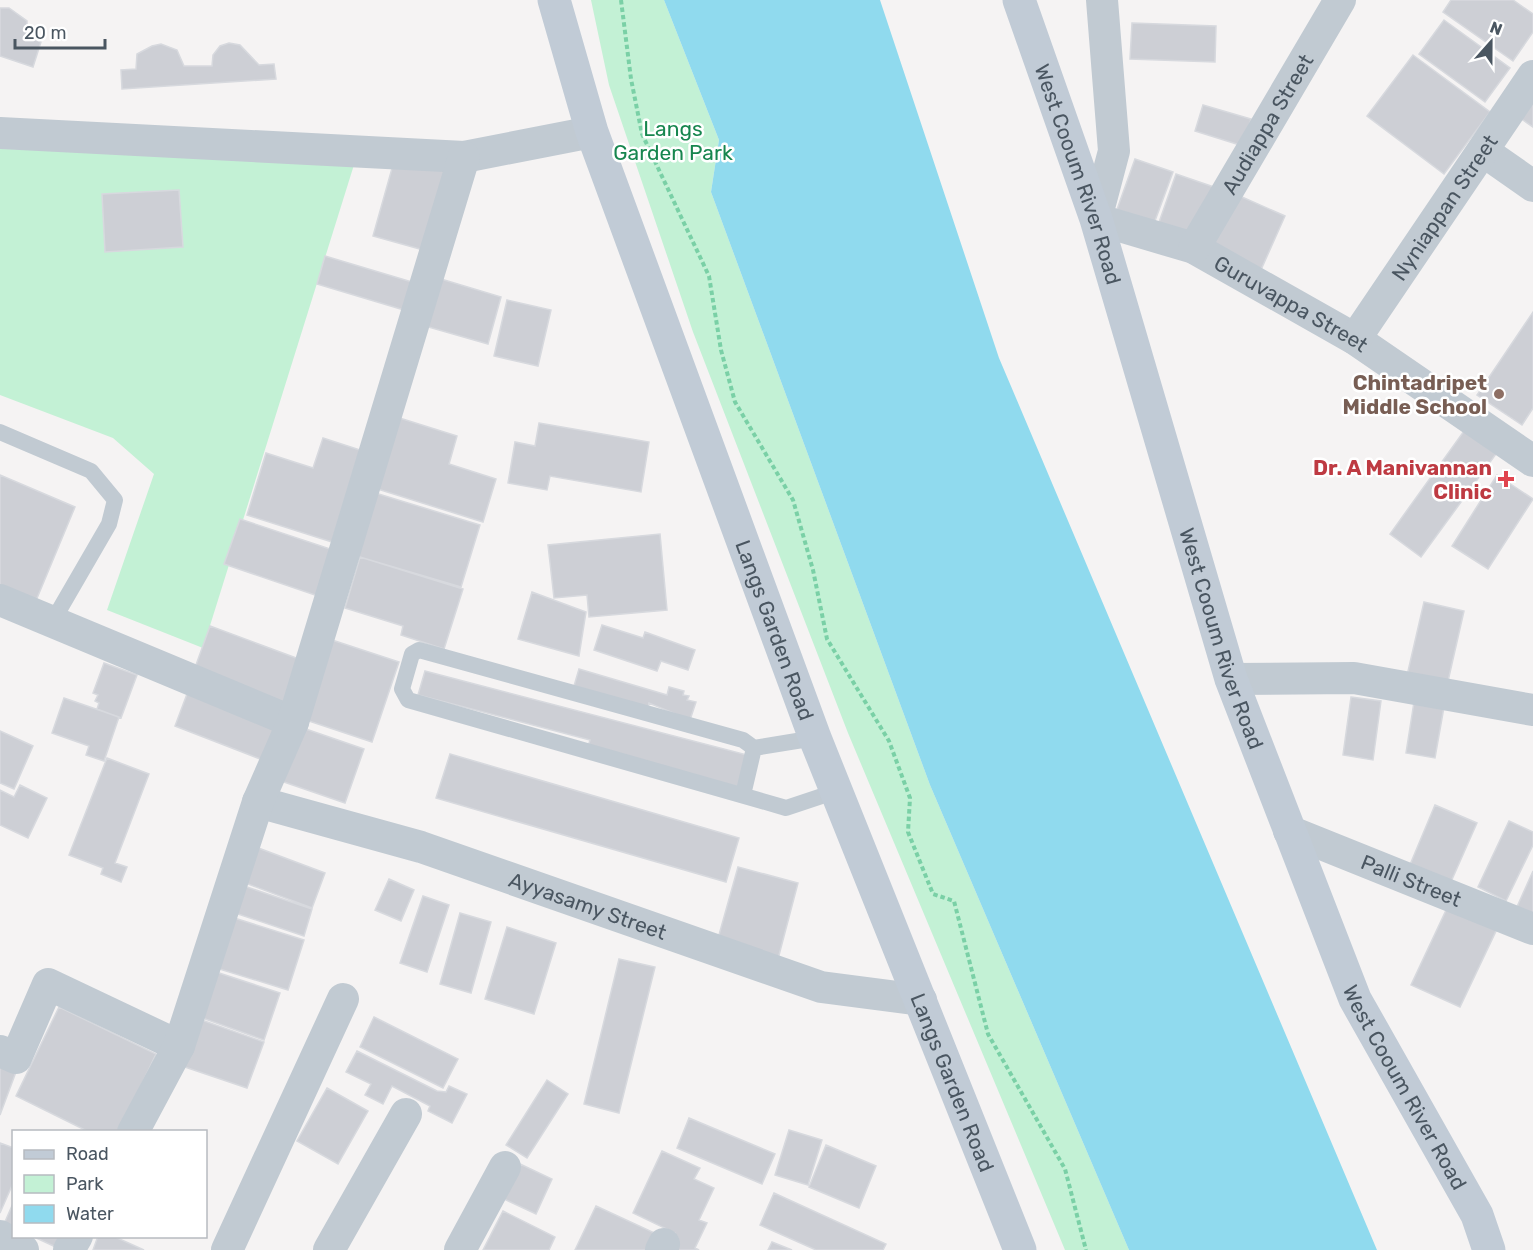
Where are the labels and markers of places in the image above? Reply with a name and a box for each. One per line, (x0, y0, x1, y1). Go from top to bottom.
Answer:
place label: Chintadripet Middle School (1343, 370, 1487, 419)
marker: Chintadripet Middle School (1492, 387, 1506, 401)
place label: Dr. A Manivannan Clinic (1313, 455, 1492, 504)
marker: Dr. A Manivannan Clinic (1497, 470, 1515, 488)

